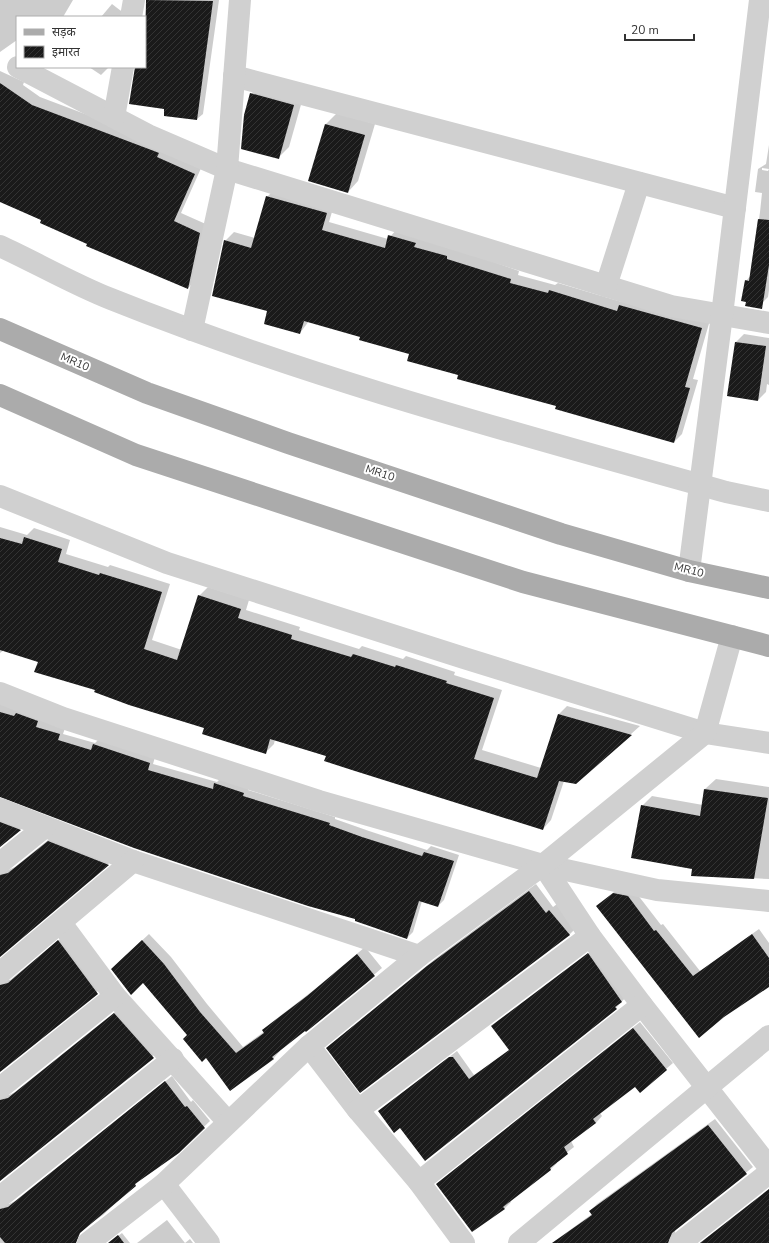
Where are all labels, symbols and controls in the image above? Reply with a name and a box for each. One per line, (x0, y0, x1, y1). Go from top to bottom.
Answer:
legend (16, 16, 146, 68)
scale bar (625, 16, 694, 42)
text: 20 m (631, 22, 659, 38)
text: सड़क (52, 24, 77, 40)
text: इमारत (52, 44, 81, 60)
street label: MR10 (58, 349, 92, 375)
street label: MR10 (363, 461, 397, 485)
street label: MR10 (673, 559, 706, 581)

